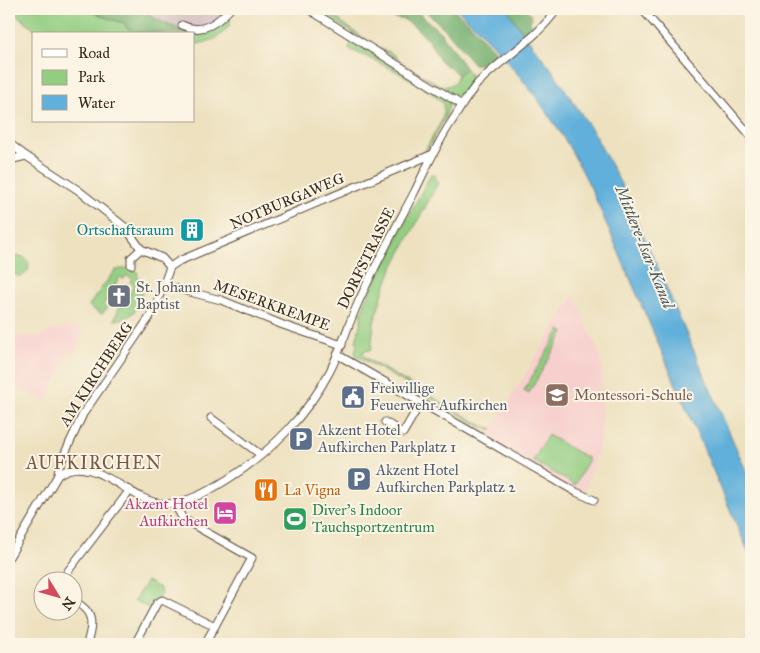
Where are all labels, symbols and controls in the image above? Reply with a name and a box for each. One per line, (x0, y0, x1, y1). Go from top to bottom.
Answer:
legend (32, 32, 195, 122)
text: Road (78, 44, 110, 62)
text: Park (78, 68, 105, 86)
text: Water (78, 94, 115, 112)
street label: NOTBURGAWEG (227, 169, 347, 233)
water label: Mittlere-Isar-Kanal (611, 181, 679, 313)
street label: DORFSTRASSE (334, 204, 399, 312)
building icon: Ortschaftsraum (179, 217, 205, 243)
place label: Ortschaftsraum (77, 221, 174, 239)
street label: MESERKREMPE (211, 276, 333, 335)
place label: St. Johann Baptist (136, 278, 201, 313)
church icon: St. Johann Baptist (106, 283, 132, 309)
street label: AM KIRCHBERG (55, 318, 137, 431)
place label: Freiwillige Feuerwehr Aufkirchen (370, 379, 507, 414)
school or university icon: Montessori-Schule (544, 382, 570, 408)
public building icon: Freiwillige Feuerwehr Aufkirchen (340, 384, 366, 410)
place label: Montessori-Schule (574, 386, 693, 404)
place label: Akzent Hotel Aufkirchen Parkplatz 1 (317, 421, 456, 456)
parking icon: Akzent Hotel Aufkirchen Parkplatz 1 (288, 426, 314, 452)
district label: AUFKIRCHEN (25, 452, 162, 474)
place label: Akzent Hotel Aufkirchen Parkplatz 2 (375, 461, 516, 496)
parking icon: Akzent Hotel Aufkirchen Parkplatz 2 (346, 466, 372, 492)
restaurant icon: La Vigna (253, 477, 279, 503)
place label: La Vigna (284, 481, 341, 499)
place label: Akzent Hotel Aufkirchen (124, 495, 209, 530)
hotel icon: Akzent Hotel Aufkirchen (212, 500, 238, 526)
place label: Diver's Indoor Tauchsportzentrum (312, 501, 435, 536)
sports icon: Diver's Indoor Tauchsportzentrum (282, 506, 308, 532)
north arrow (32, 570, 82, 620)
text: N (58, 594, 78, 613)

